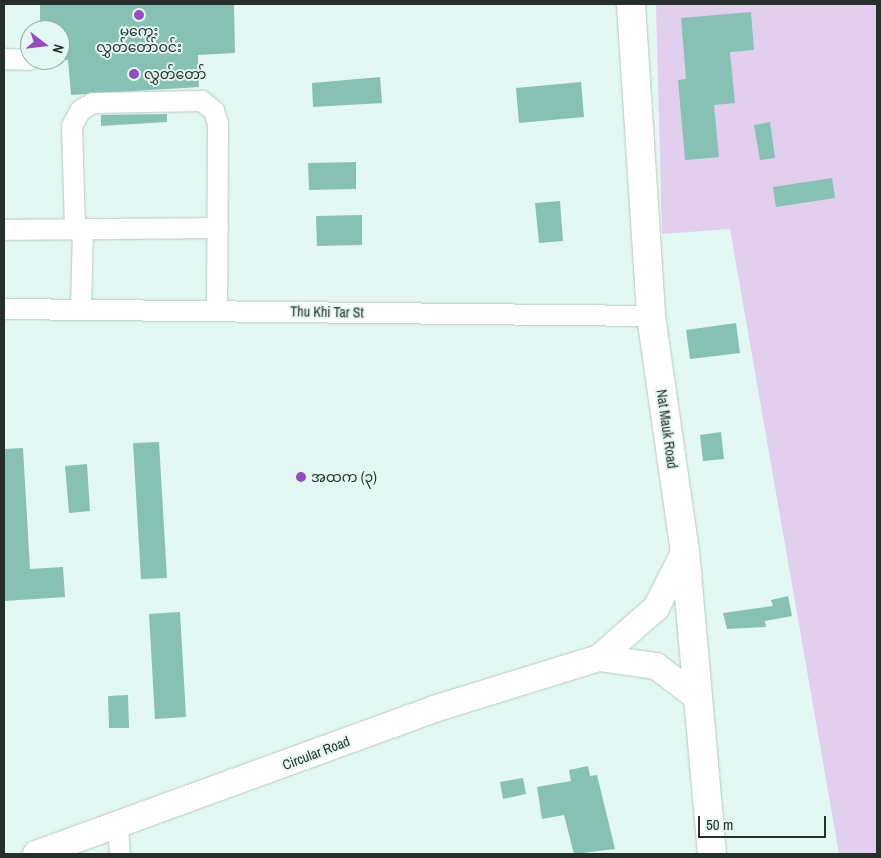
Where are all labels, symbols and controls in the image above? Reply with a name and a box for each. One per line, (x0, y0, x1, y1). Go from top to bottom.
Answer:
marker: မကွေး လွှတ်တော်ဝင်း (133, 9, 145, 21)
north arrow (20, 20, 70, 70)
place label: မကွေး လွှတ်တော်ဝင်း (96, 23, 182, 56)
text: N (49, 42, 68, 55)
place label: လွှတ်တော် (144, 66, 206, 82)
marker: လွှတ်တော် (128, 68, 140, 80)
street label: Thu Khi Tar St (290, 303, 364, 321)
street label: Nat Mauk Road (653, 388, 681, 470)
place label: အထက (၃) (311, 469, 377, 485)
marker: အထက (၃) (295, 471, 307, 483)
street label: Circular Road (280, 732, 352, 774)
scale bar (701, 806, 828, 838)
text: 50 m (706, 814, 733, 835)

